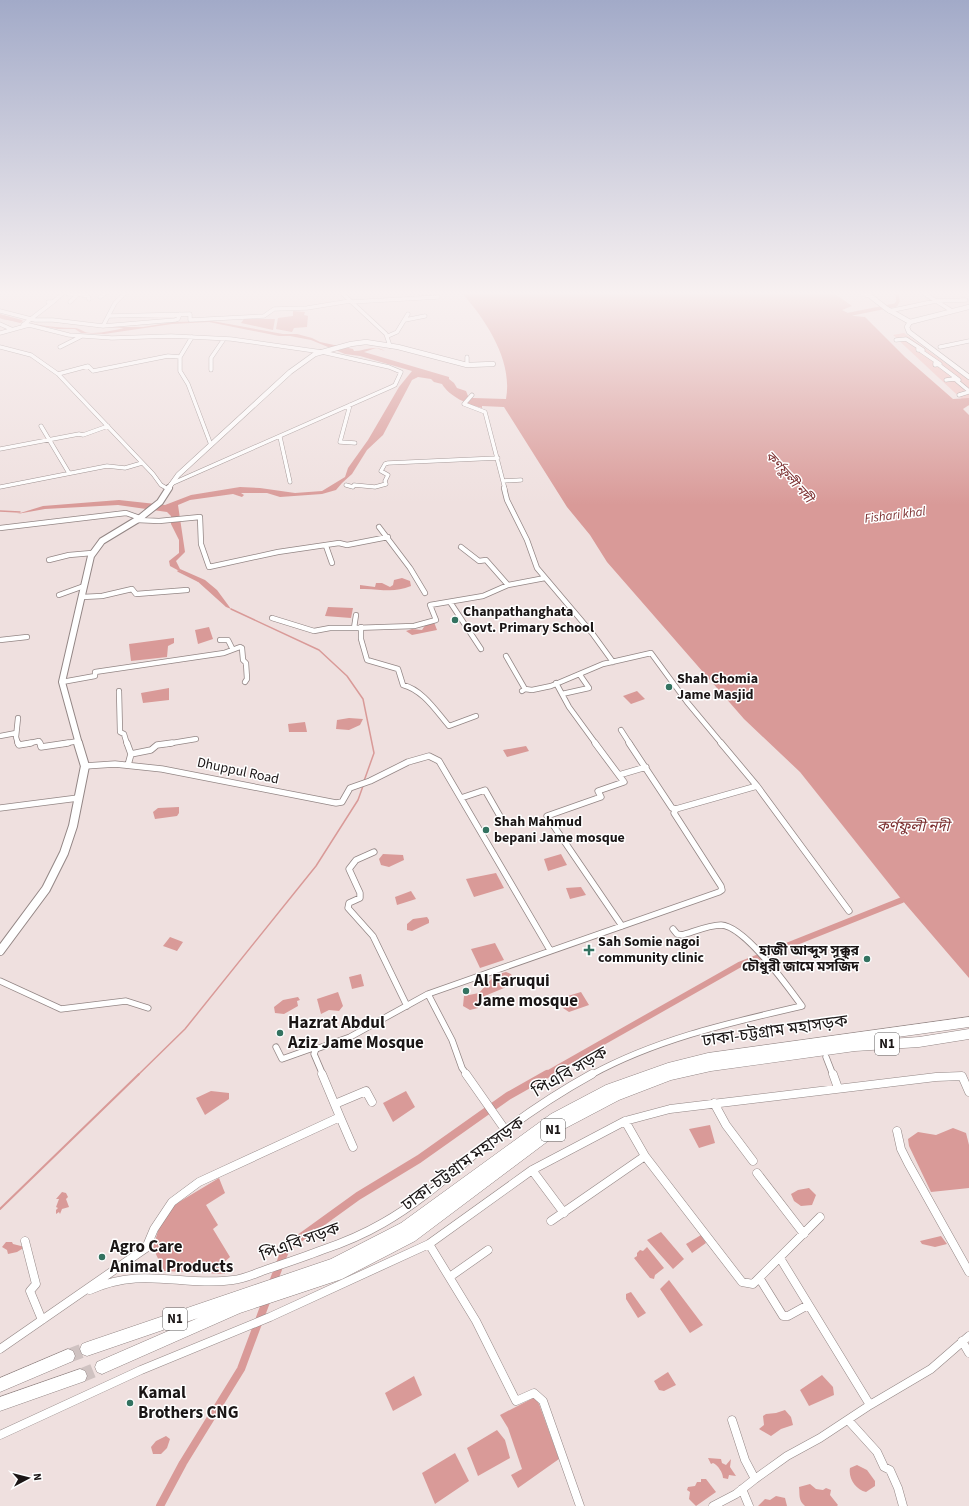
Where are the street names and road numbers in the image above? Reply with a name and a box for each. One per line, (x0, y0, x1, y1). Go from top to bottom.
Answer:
street label: Dhuppul Road (195, 753, 281, 789)
street label: ঢাকা-চট্টগ্রাম মহাসড়ক (700, 1009, 850, 1053)
road number: N1 (875, 1033, 899, 1055)
street label: পিএবি সড়ক (527, 1041, 612, 1104)
street label: ঢাকা-চট্টগ্রাম মহাসড়ক (396, 1111, 530, 1217)
road number: N1 (541, 1119, 565, 1141)
street label: পিএবি সড়ক (256, 1216, 344, 1268)
road number: N1 (163, 1308, 187, 1330)

